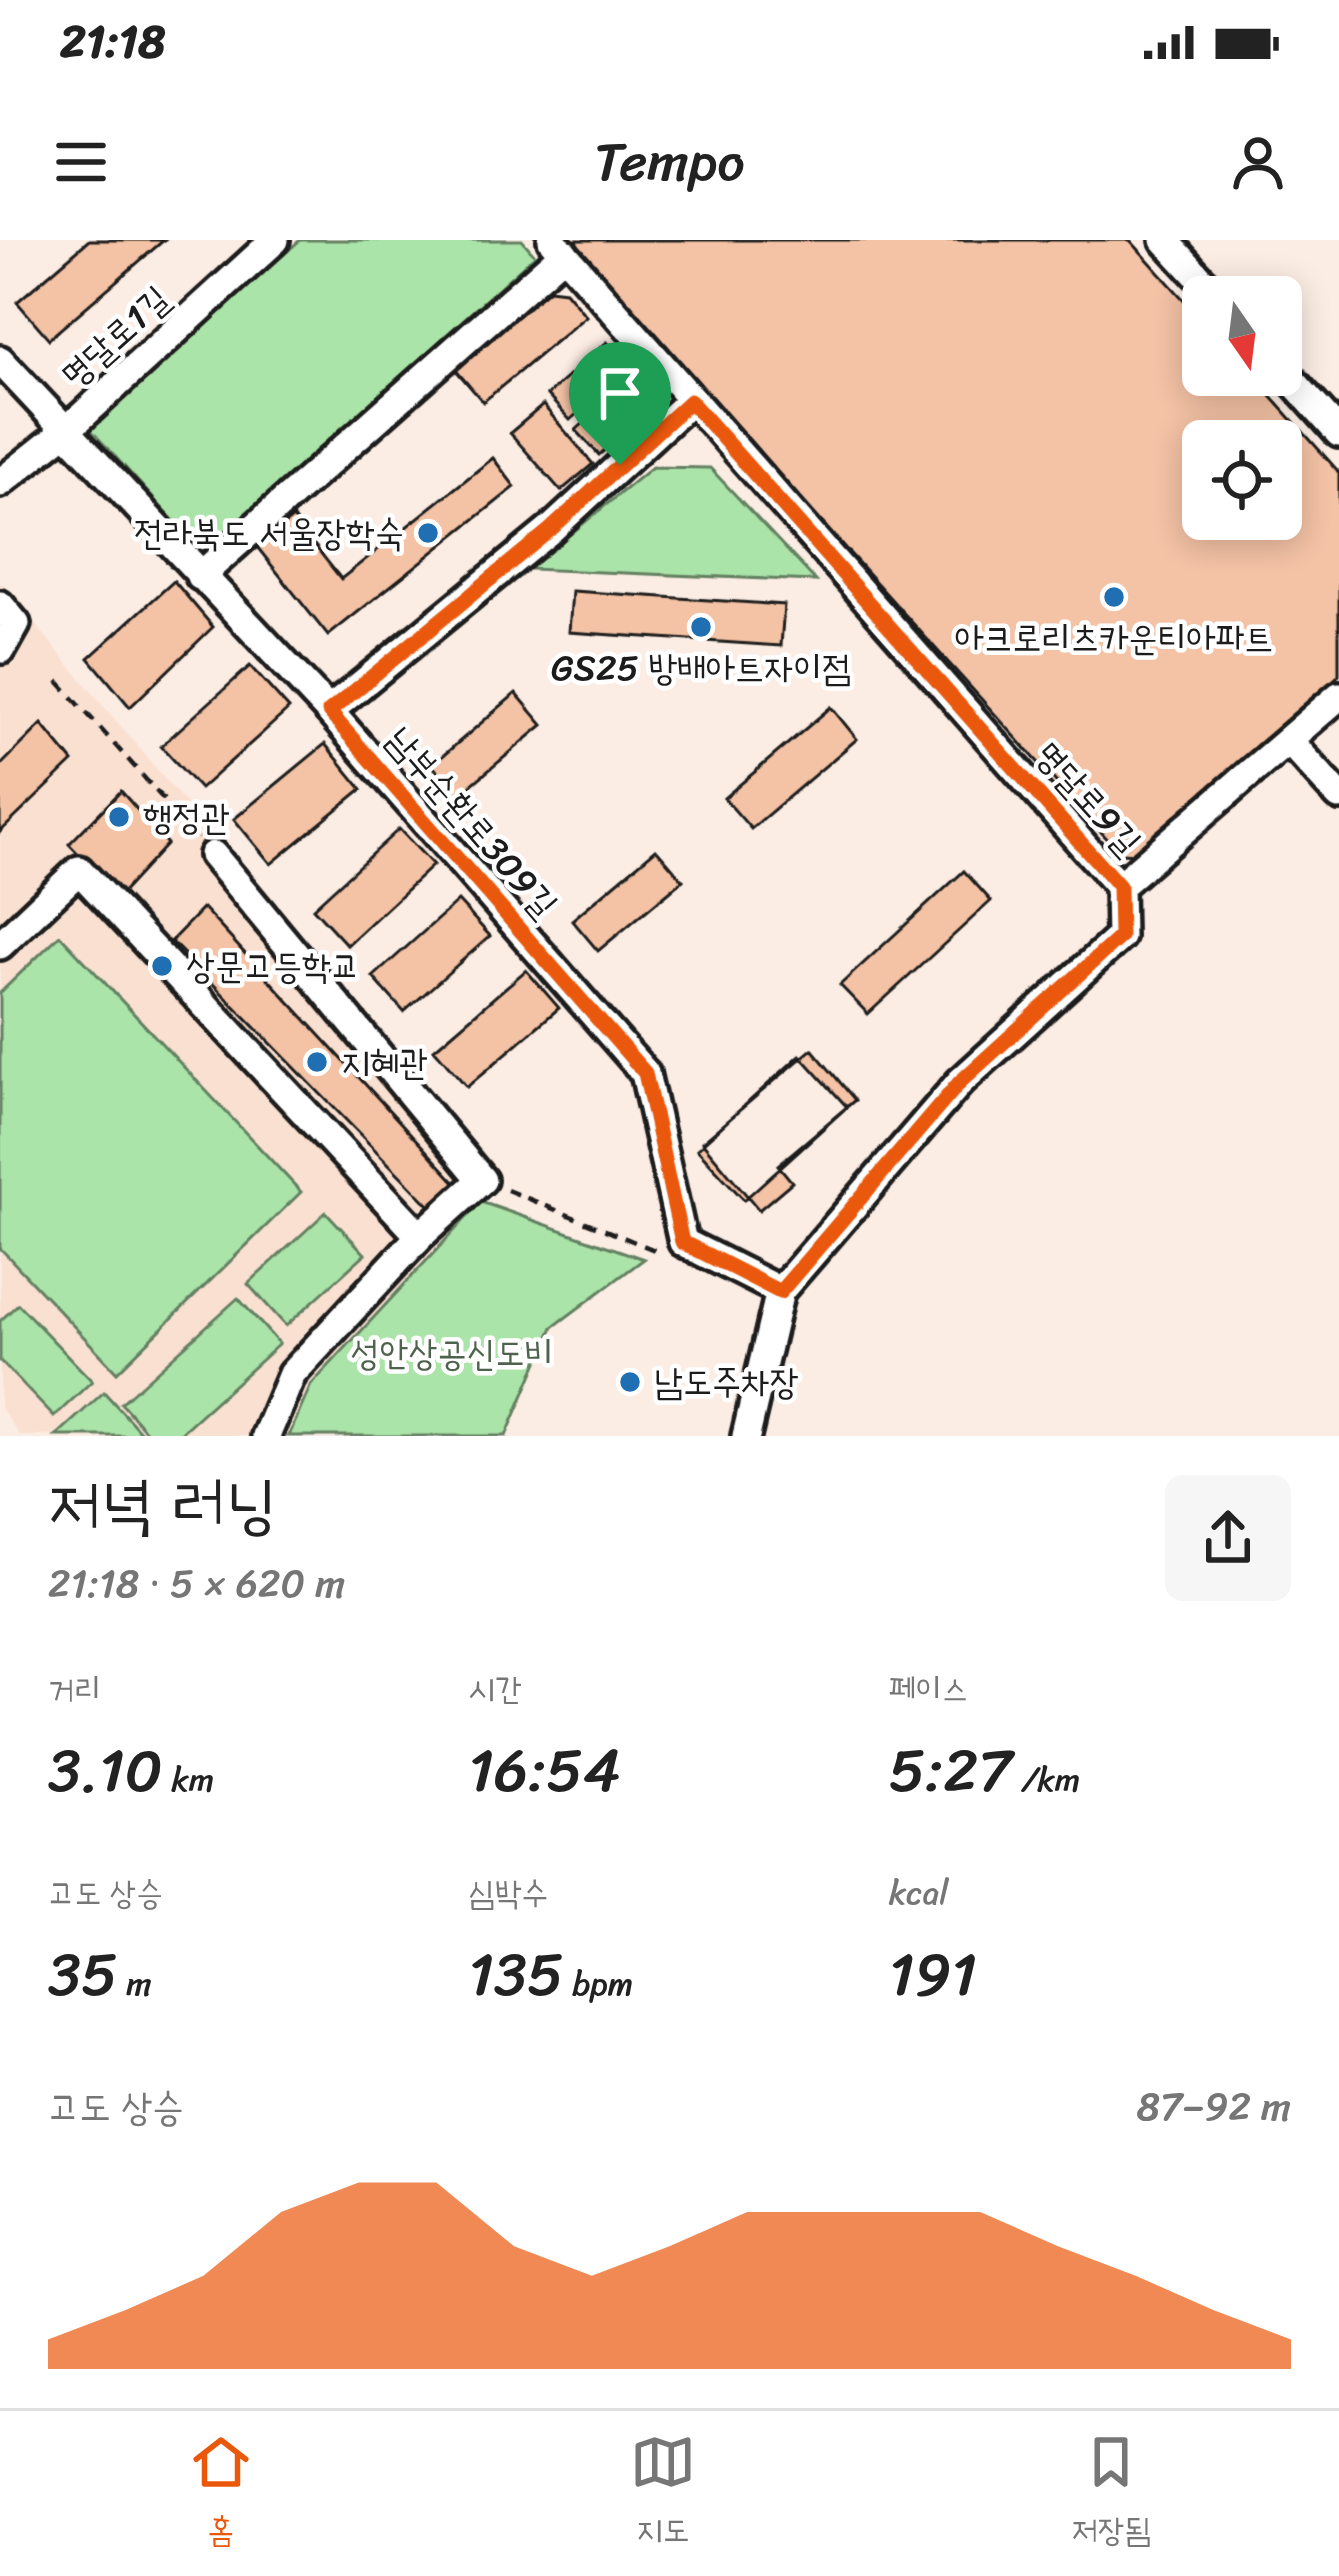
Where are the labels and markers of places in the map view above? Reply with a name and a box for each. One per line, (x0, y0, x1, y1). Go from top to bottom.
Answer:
pin (569, 342, 671, 465)
place label: 전라북도 서울장학숙 (134, 501, 404, 565)
marker: 전라북도 서울장학숙 (415, 520, 441, 546)
marker: 아크로리츠카운티아파트 (1101, 584, 1127, 610)
place label: 아크로리츠카운티아파트 (955, 606, 1273, 670)
marker: GS25 방배아트자이점 (688, 614, 714, 640)
place label: GS25 방배아트자이점 (551, 636, 851, 700)
place label: 행정관 (143, 785, 230, 849)
marker: 행정관 (106, 804, 132, 830)
place label: 상문고등학교 (186, 934, 360, 998)
marker: 상문고등학교 (149, 953, 175, 979)
place label: 지혜관 (341, 1030, 428, 1094)
marker: 지혜관 (304, 1049, 330, 1075)
place label: 남도주차장 (654, 1350, 799, 1414)
marker: 남도주차장 (617, 1369, 643, 1395)

